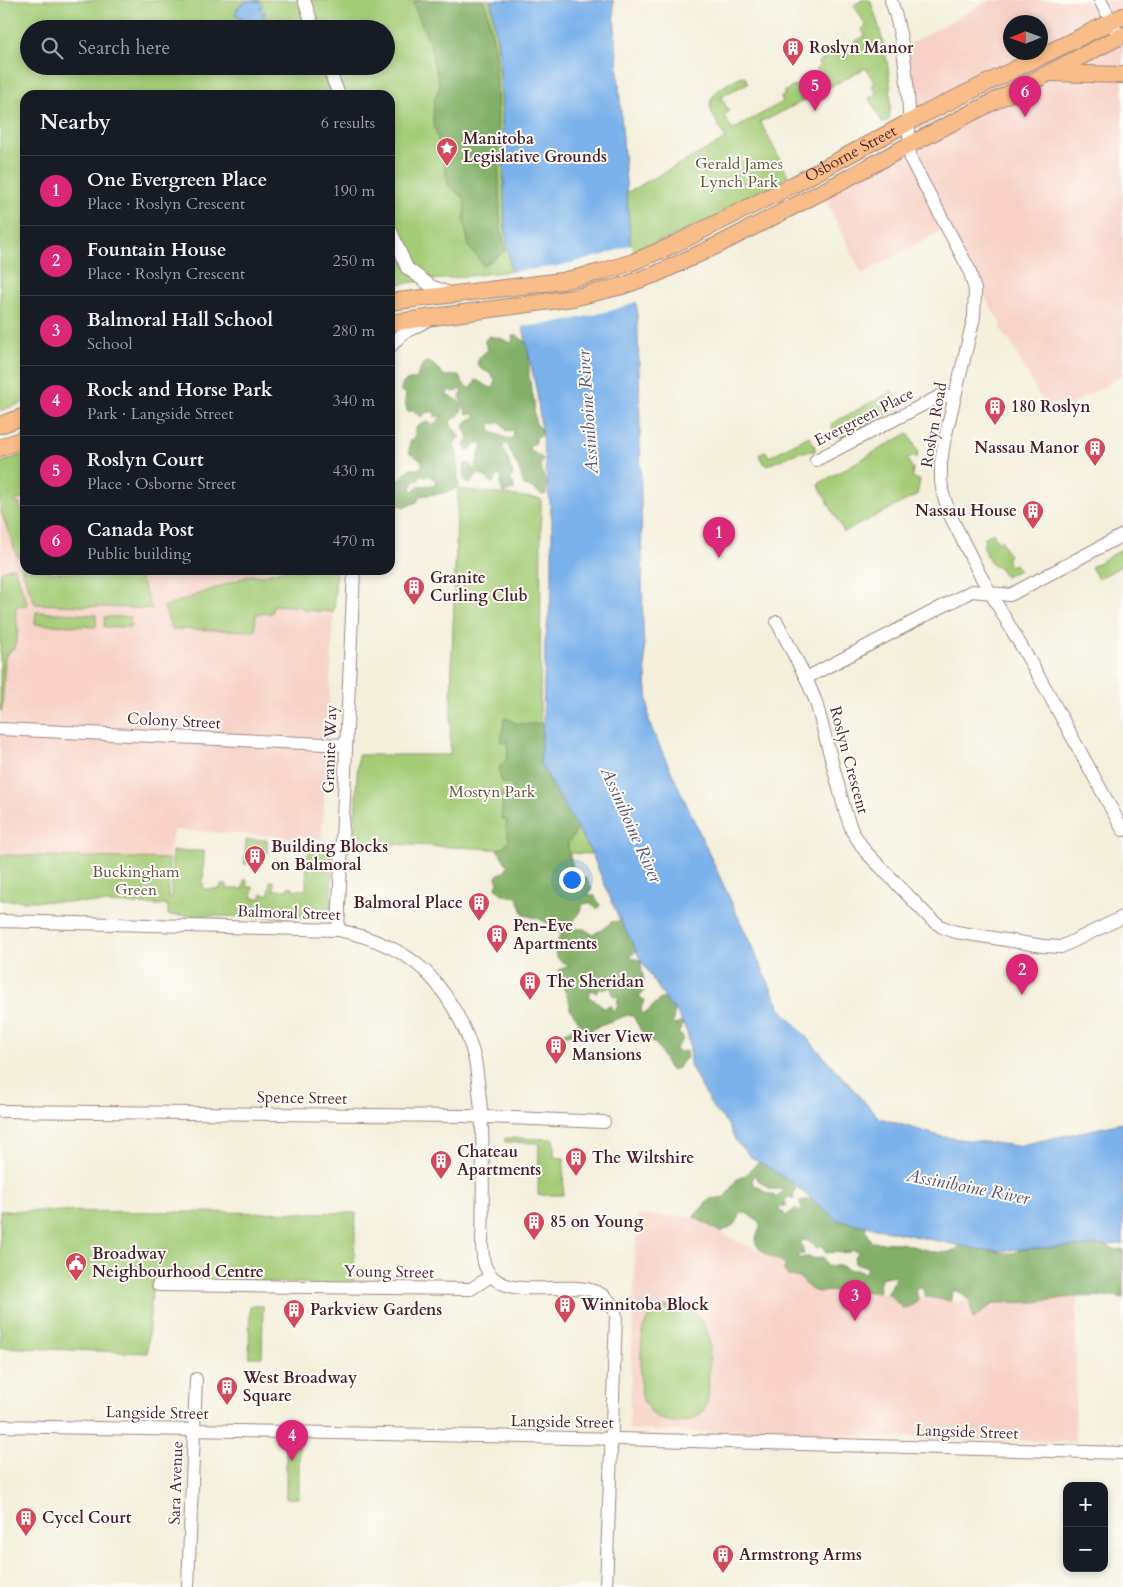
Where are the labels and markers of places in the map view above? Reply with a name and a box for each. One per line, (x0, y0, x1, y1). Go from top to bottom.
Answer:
building icon: Roslyn Manor (781, 36, 805, 67)
place label: Roslyn Manor (809, 37, 914, 59)
pin: 5 (799, 70, 831, 111)
pin: 6 (1009, 76, 1041, 117)
place label: Manitoba Legislative Grounds (463, 128, 607, 168)
place icon: Manitoba Legislative Grounds (435, 136, 459, 167)
building icon: 180 Roslyn (983, 395, 1007, 426)
place label: 180 Roslyn (1011, 396, 1091, 418)
building icon: Nassau Manor (1083, 436, 1107, 467)
place label: Nassau Manor (974, 437, 1080, 459)
building icon: Nassau House (1021, 499, 1045, 530)
place label: Nassau House (915, 500, 1017, 522)
pin: 1 (703, 517, 735, 558)
place label: Granite Curling Club (430, 567, 528, 607)
building icon: Granite Curling Club (402, 575, 426, 606)
place label: Building Blocks on Balmoral (271, 836, 388, 876)
building icon: Building Blocks on Balmoral (243, 844, 267, 875)
building icon: Balmoral Place (467, 891, 491, 922)
place label: Balmoral Place (353, 892, 463, 914)
place label: Pen-Eve Apartments (513, 915, 597, 955)
building icon: Pen-Eve Apartments (485, 923, 509, 954)
pin: 2 (1006, 954, 1038, 995)
building icon: The Sheridan (518, 970, 542, 1001)
place label: The Sheridan (546, 971, 645, 993)
place label: River View Mansions (572, 1026, 654, 1066)
building icon: River View Mansions (544, 1034, 568, 1065)
place label: Chateau Apartments (457, 1141, 541, 1181)
building icon: The Wiltshire (564, 1146, 588, 1177)
place label: The Wiltshire (592, 1147, 694, 1169)
building icon: Chateau Apartments (429, 1149, 453, 1180)
building icon: 85 on Young (522, 1210, 546, 1241)
place label: 85 on Young (550, 1211, 644, 1233)
place label: Broadway Neighbourhood Centre (92, 1243, 264, 1283)
public building icon: Broadway Neighbourhood Centre (64, 1251, 88, 1282)
pin: 3 (839, 1280, 871, 1321)
building icon: Winnitoba Block (553, 1293, 577, 1324)
place label: Winnitoba Block (580, 1294, 709, 1316)
building icon: Parkview Gardens (282, 1298, 306, 1329)
place label: Parkview Gardens (310, 1299, 442, 1321)
place label: West Broadway Square (242, 1367, 357, 1407)
building icon: West Broadway Square (215, 1375, 239, 1406)
pin: 4 (276, 1420, 308, 1461)
building icon: Cycel Court (14, 1506, 38, 1537)
place label: Cycel Court (42, 1507, 132, 1529)
building icon: Armstrong Arms (711, 1543, 735, 1574)
place label: Armstrong Arms (739, 1544, 862, 1566)

